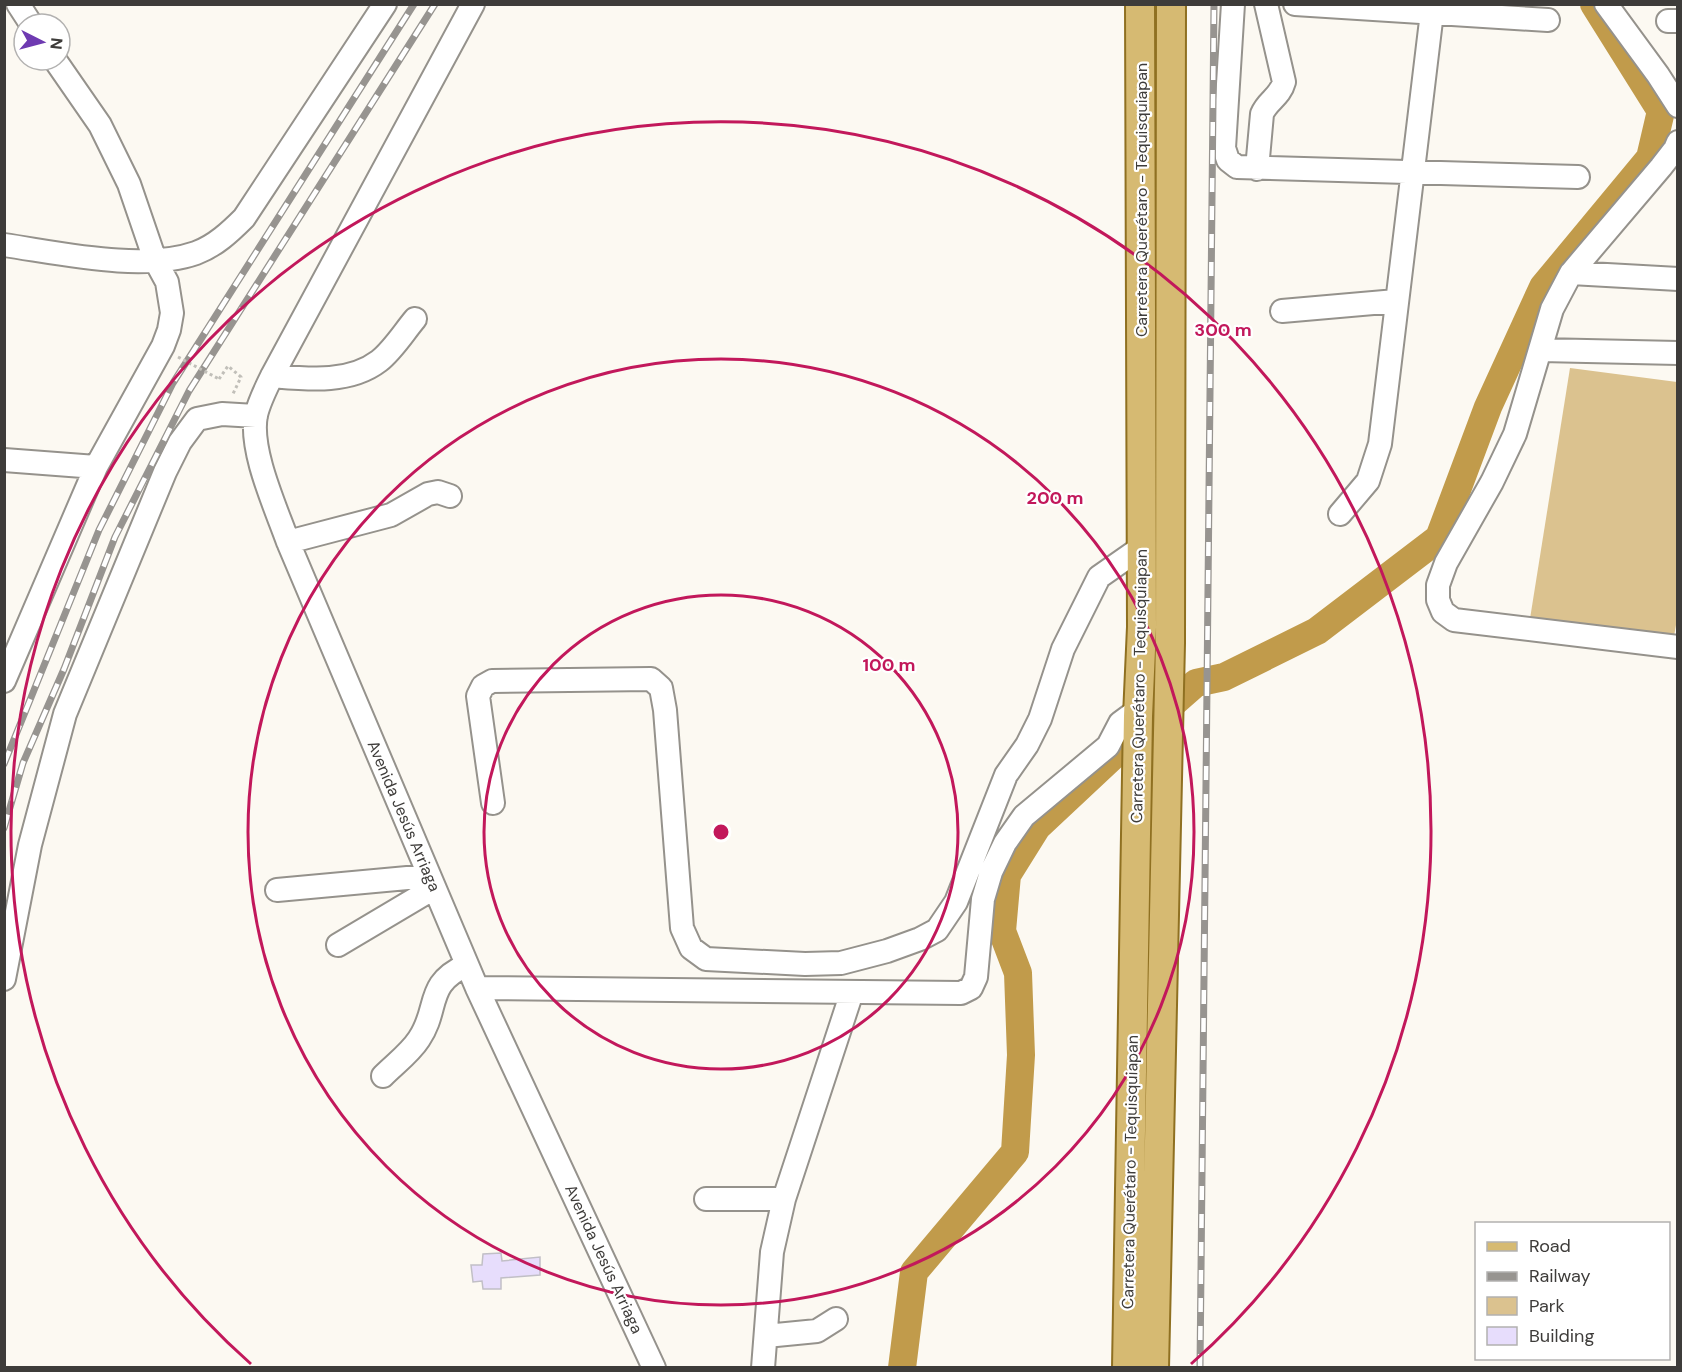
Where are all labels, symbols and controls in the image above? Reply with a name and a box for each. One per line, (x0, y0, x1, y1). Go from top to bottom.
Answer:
north arrow (12, 12, 72, 72)
text: N (45, 37, 67, 50)
street label: Carretera Querétaro - Tequisquiapan (1131, 63, 1152, 337)
text: 300 m (1194, 318, 1252, 342)
text: 200 m (1027, 486, 1083, 510)
street label: Carretera Querétaro - Tequisquiapan (1126, 549, 1152, 823)
text: 100 m (862, 653, 916, 677)
street label: Avenida Jesús Arriaga (363, 737, 445, 895)
centre of rings (711, 822, 731, 842)
street label: Carretera Querétaro - Tequisquiapan (1117, 1035, 1143, 1309)
street label: Avenida Jesús Arriaga (560, 1181, 648, 1337)
legend (1475, 1222, 1670, 1360)
text: Road (1529, 1234, 1571, 1258)
text: Railway (1529, 1264, 1591, 1288)
text: Park (1529, 1294, 1565, 1318)
text: Building (1529, 1324, 1594, 1348)

